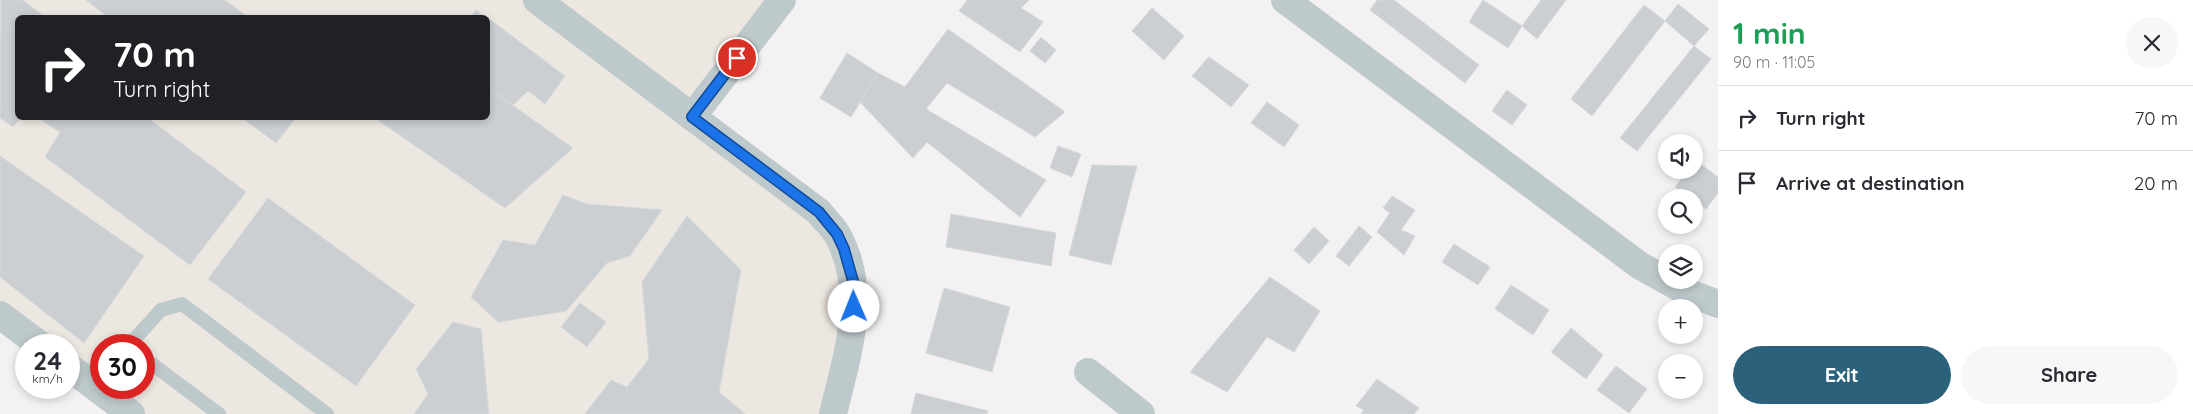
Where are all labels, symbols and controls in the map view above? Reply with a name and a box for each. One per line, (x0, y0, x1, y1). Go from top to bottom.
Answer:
text: 1 min (1733, 14, 1806, 52)
button: close (2126, 17, 2178, 69)
text: 70 m (113, 32, 196, 76)
icon: right (30, 35, 95, 100)
pin (716, 37, 758, 79)
icon: arrive (723, 44, 751, 72)
text: 90 m · 11:05 (1733, 52, 1815, 72)
text: Turn right (113, 75, 210, 103)
icon: right (1733, 104, 1761, 132)
text: Turn right (1776, 106, 1865, 130)
text: 70 m (2134, 106, 2178, 130)
map controls (1658, 134, 1703, 399)
button: sound (1658, 134, 1703, 179)
icon: arrive (1733, 169, 1761, 197)
text: Arrive at destination (1776, 171, 1965, 195)
text: 20 m (2134, 171, 2178, 195)
button: search (1658, 189, 1703, 234)
button: layers (1658, 244, 1703, 289)
position arrow (827, 280, 879, 332)
button: + (1658, 299, 1703, 344)
speed limit sign: 30 (90, 334, 155, 399)
text: 24 (33, 345, 62, 376)
button: Exit (1733, 346, 1951, 404)
button: Share (1961, 346, 2178, 404)
button: − (1658, 354, 1703, 399)
text: km/h (32, 371, 63, 386)

